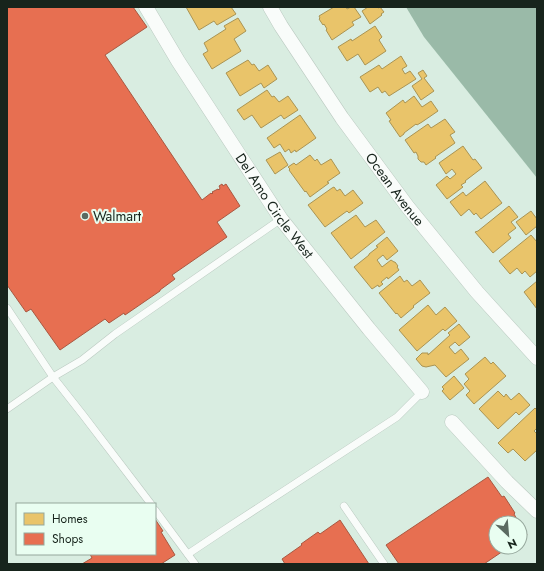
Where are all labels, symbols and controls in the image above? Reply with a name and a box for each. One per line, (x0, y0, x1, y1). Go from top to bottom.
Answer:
street label: Ocean Avenue (361, 148, 429, 230)
street label: Del Amo Circle West (231, 149, 319, 263)
place label: Walmart (93, 206, 142, 226)
marker: Walmart (80, 211, 90, 221)
legend (16, 503, 156, 555)
text: Homes (52, 510, 88, 528)
north arrow (488, 515, 528, 555)
text: Shops (52, 530, 83, 548)
text: N (505, 535, 520, 553)

